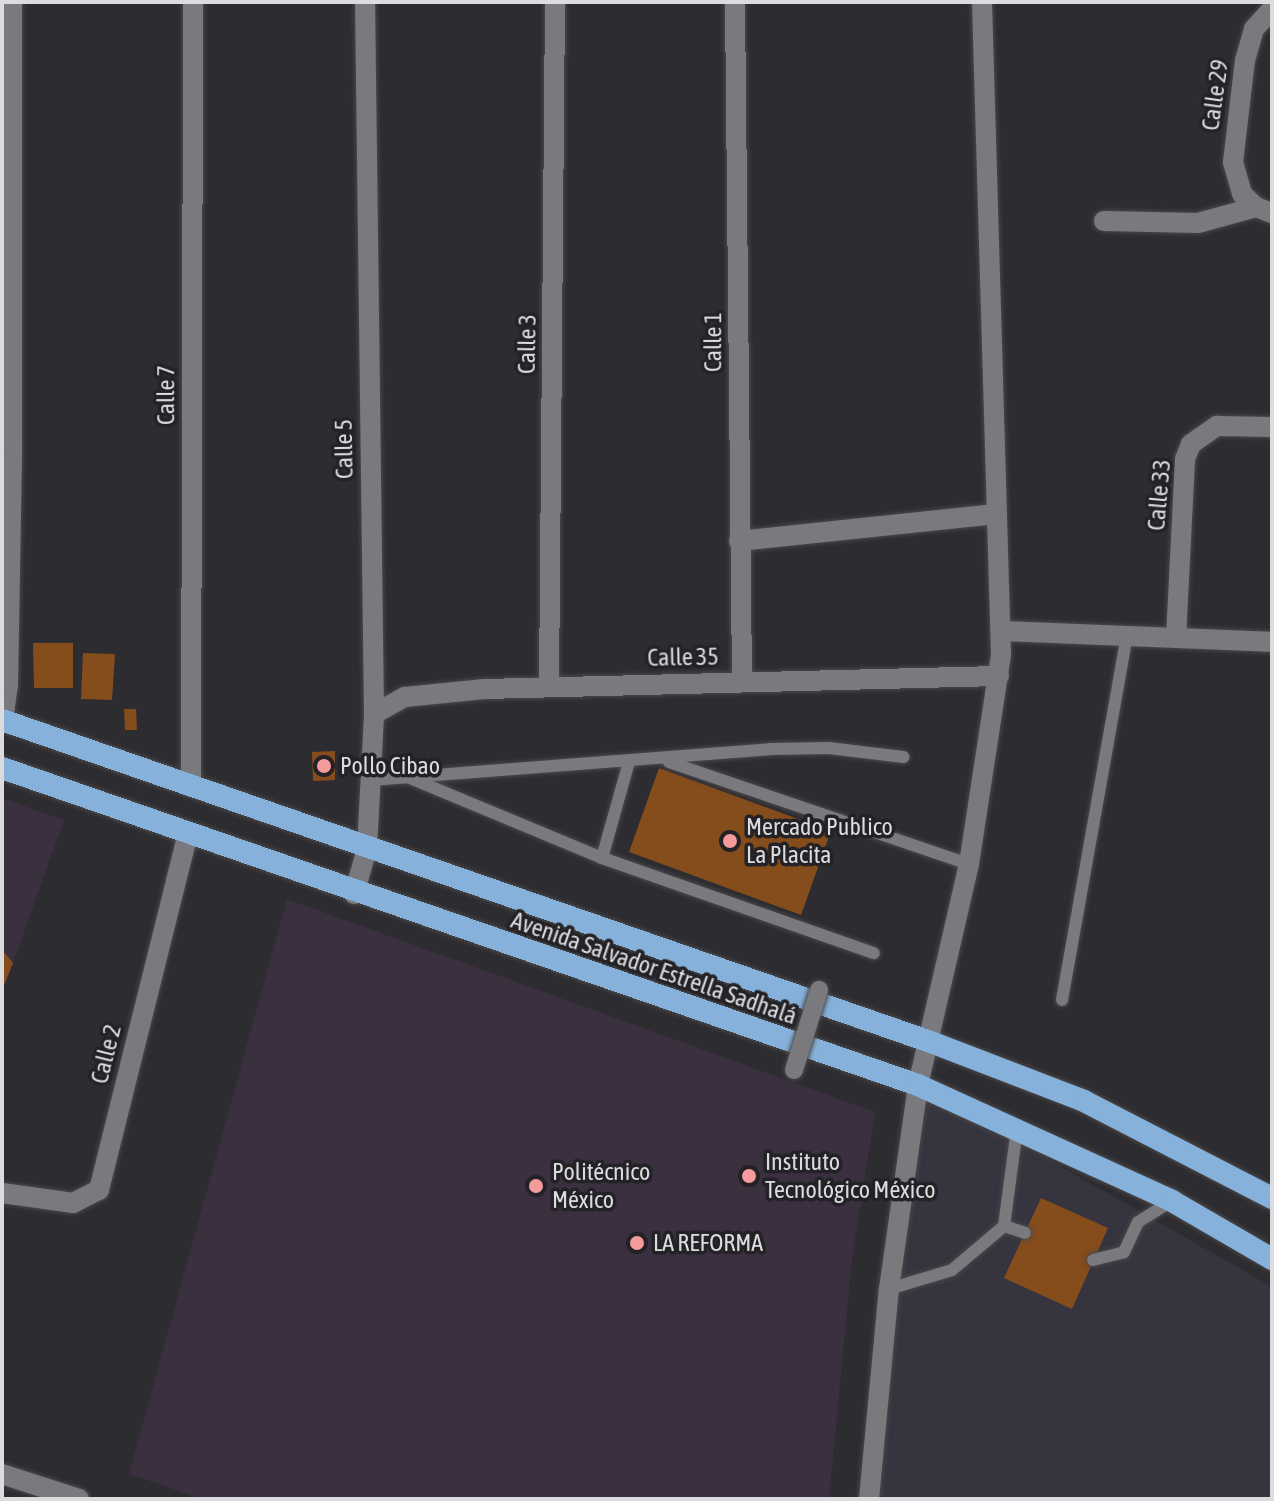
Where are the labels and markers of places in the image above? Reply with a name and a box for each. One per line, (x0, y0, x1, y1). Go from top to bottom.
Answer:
place label: Pollo Cibao (340, 752, 440, 780)
marker: Pollo Cibao (315, 757, 333, 775)
place label: Mercado Publico La Placita (746, 813, 893, 869)
marker: Mercado Publico La Placita (721, 832, 739, 850)
place label: Instituto Tecnológico México (765, 1148, 935, 1204)
place label: Politécnico México (552, 1158, 650, 1214)
marker: Instituto Tecnológico México (740, 1167, 758, 1185)
marker: Politécnico México (527, 1177, 545, 1195)
place label: LA REFORMA (653, 1229, 763, 1257)
marker: LA REFORMA (628, 1234, 646, 1252)

